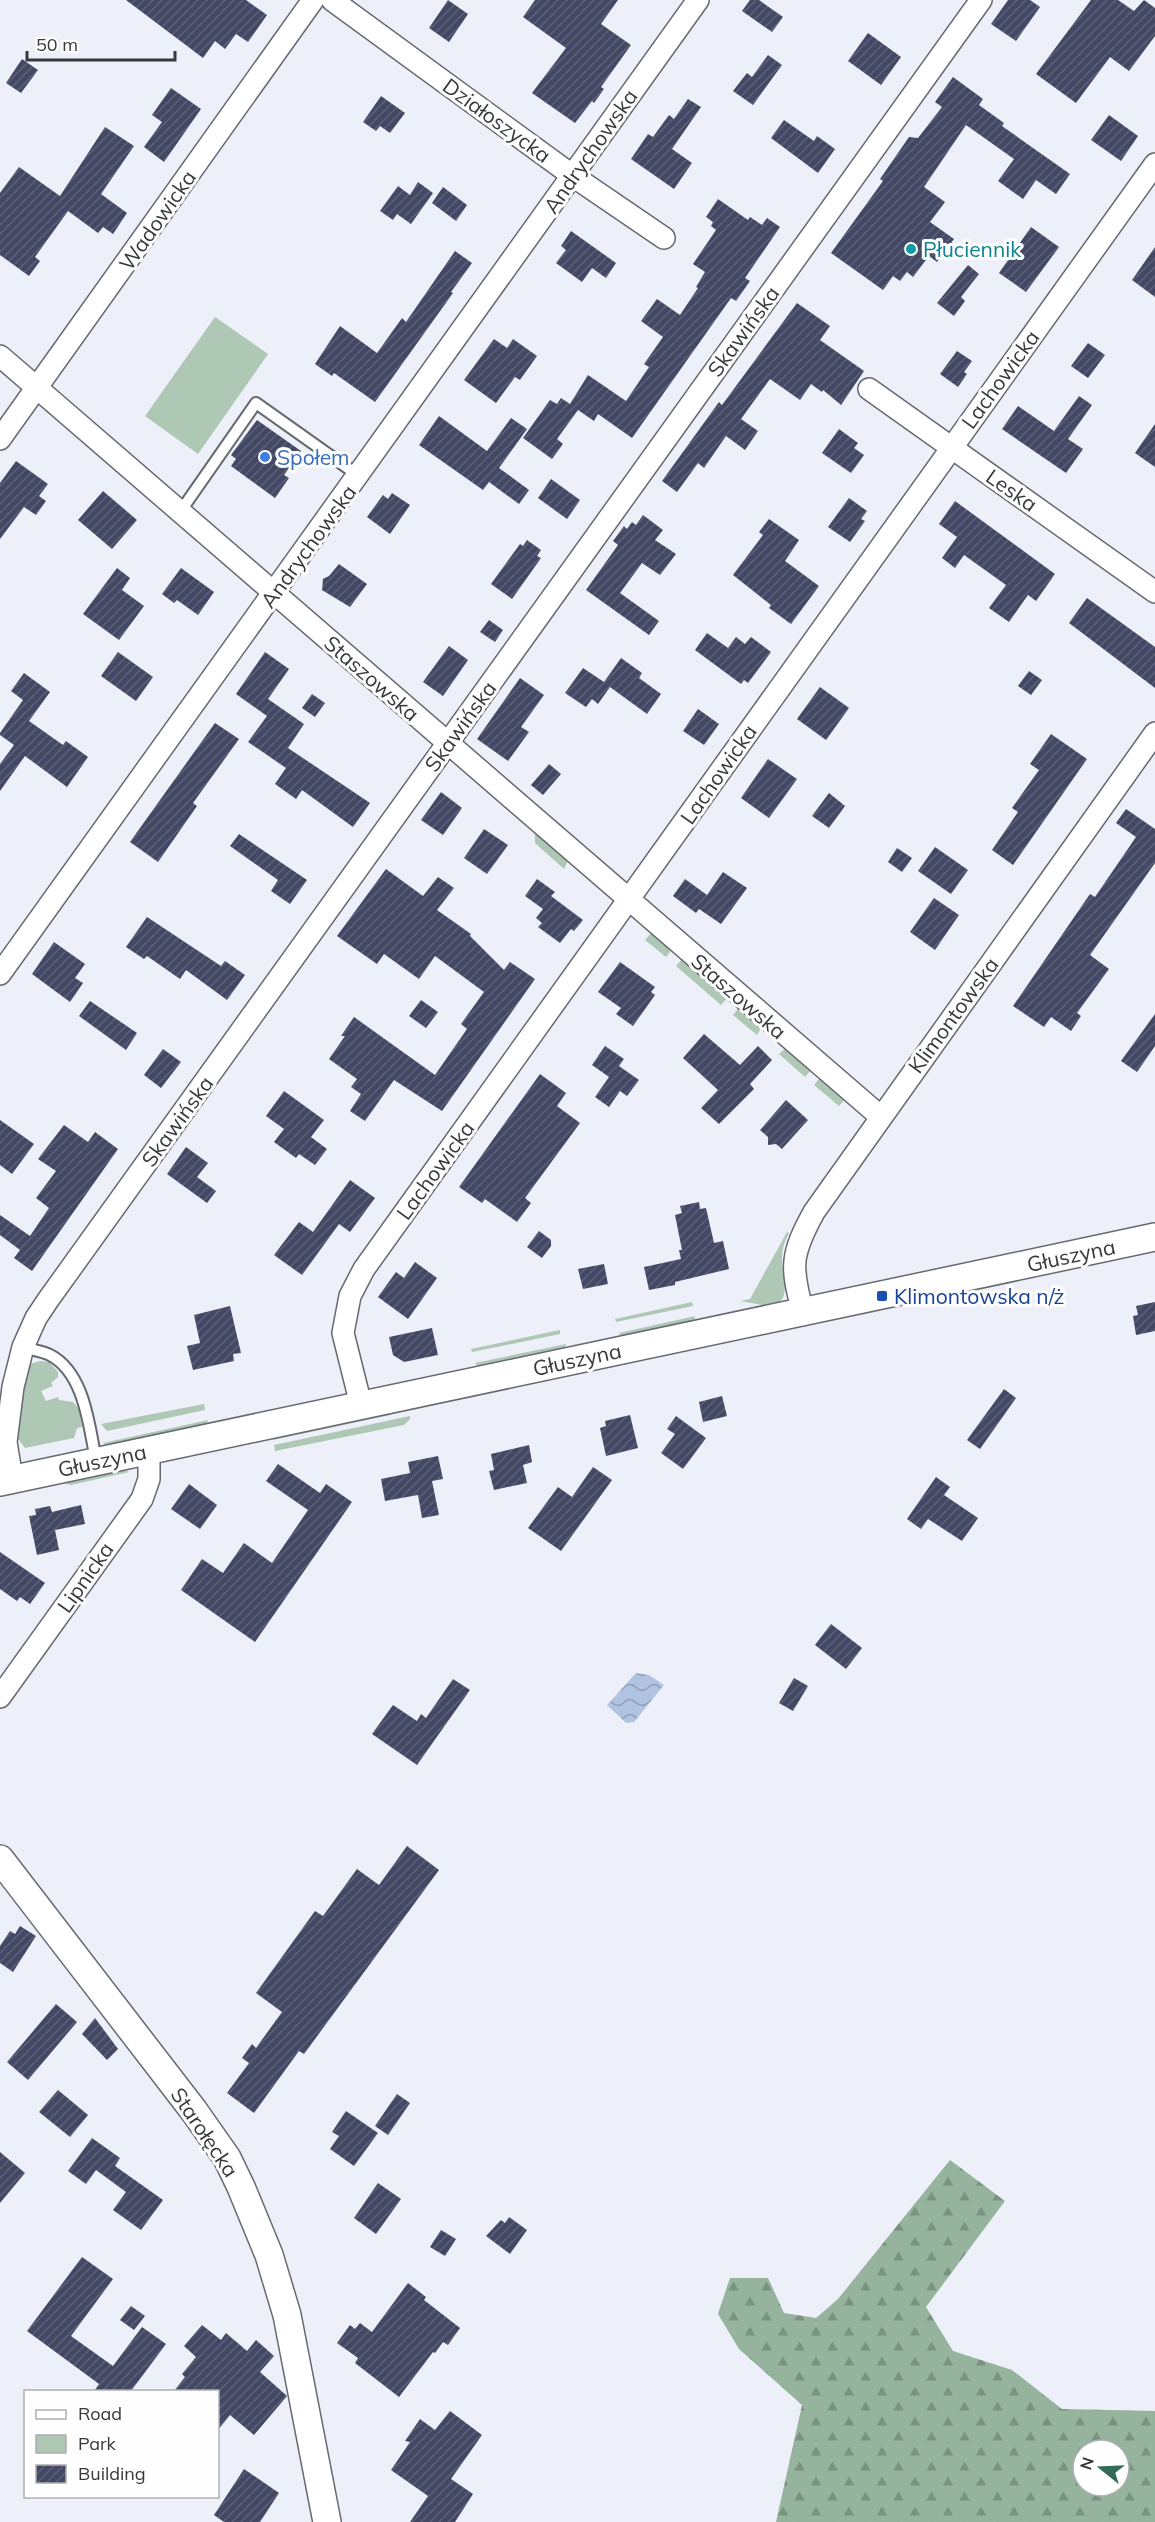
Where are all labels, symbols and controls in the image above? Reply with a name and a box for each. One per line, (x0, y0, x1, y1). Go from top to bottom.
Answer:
scale bar (27, 24, 176, 62)
text: 50 m (36, 33, 78, 56)
street label: Działoszycka (438, 72, 556, 168)
street label: Andrychowska (538, 84, 642, 218)
street label: Wadowicka (113, 165, 201, 275)
place label: Płuciennik (923, 236, 1021, 262)
marker: Płuciennik (904, 242, 918, 256)
street label: Skawińska (701, 281, 785, 381)
street label: Lachowicka (956, 325, 1044, 433)
place label: Społem (277, 444, 350, 470)
marker: Społem (258, 450, 272, 464)
street label: Leska (981, 463, 1043, 517)
street label: Andrychowska (255, 479, 361, 613)
street label: Staszowska (319, 630, 425, 726)
street label: Skawińska (418, 676, 502, 776)
street label: Lachowicka (674, 719, 762, 829)
street label: Staszowska (686, 948, 792, 1044)
street label: Klimontowska (902, 952, 1004, 1078)
street label: Skawińska (135, 1071, 219, 1171)
street label: Lachowicka (391, 1116, 479, 1224)
street label: Głuszyna (1024, 1233, 1118, 1277)
place label: Klimontowska n/ż (894, 1283, 1064, 1309)
marker: Klimontowska n/ż (875, 1289, 889, 1303)
street label: Głuszyna (530, 1337, 624, 1381)
street label: Głuszyna (55, 1438, 149, 1482)
street label: Lipnicka (51, 1537, 119, 1617)
street label: Starołęcka (166, 2082, 244, 2182)
legend (24, 2390, 219, 2498)
text: Road (78, 2402, 122, 2425)
text: Park (78, 2432, 117, 2455)
north arrow (1071, 2438, 1131, 2498)
text: N (1075, 2455, 1098, 2472)
text: Building (78, 2462, 146, 2485)

